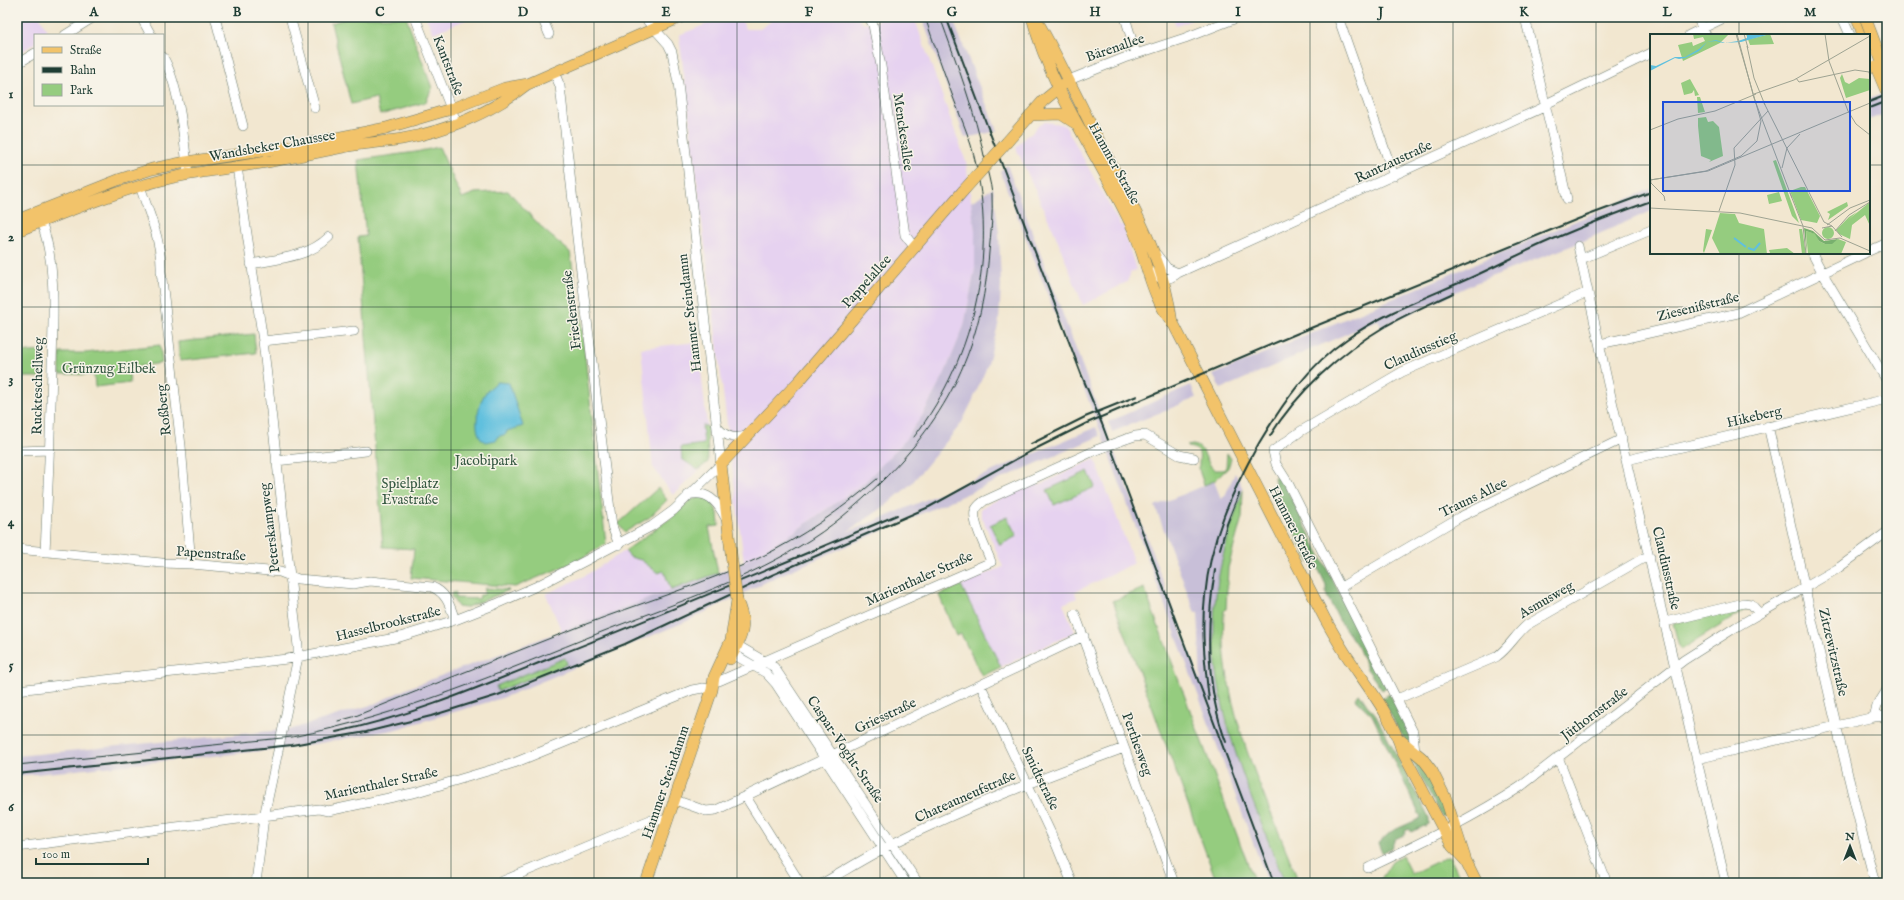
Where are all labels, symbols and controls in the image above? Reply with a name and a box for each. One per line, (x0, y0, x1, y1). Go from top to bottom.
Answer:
text: A (89, 4, 100, 21)
text: B (233, 4, 242, 21)
text: C (375, 4, 385, 21)
text: D (518, 4, 529, 21)
text: E (661, 4, 671, 21)
text: F (805, 4, 814, 21)
text: G (947, 4, 958, 21)
text: H (1089, 4, 1101, 21)
text: I (1235, 4, 1241, 21)
text: J (1376, 4, 1384, 21)
text: K (1519, 4, 1529, 21)
text: L (1661, 4, 1672, 21)
text: M (1804, 4, 1817, 21)
street label: Bärenallee (1084, 29, 1148, 66)
street label: Kantstraße (428, 33, 468, 99)
legend (34, 34, 164, 106)
inset map (1650, 34, 1870, 254)
text: Straße (70, 43, 102, 58)
text: Bahn (70, 63, 97, 78)
text: Park (70, 83, 93, 98)
text: 1 (9, 86, 14, 103)
street label: Menckesallee (889, 92, 917, 173)
street label: Hammer Straße (1084, 119, 1144, 208)
street label: Wandsbeker Chaussee (208, 126, 337, 166)
street label: Rantzaustraße (1352, 136, 1435, 188)
text: 2 (8, 229, 14, 246)
street label: Pappelallee (838, 251, 896, 312)
street label: Hammer Steindamm (674, 253, 706, 373)
street label: Friedenstraße (558, 269, 586, 351)
street label: Ziesenißstraße (1655, 288, 1742, 326)
street label: Claudiusstieg (1381, 327, 1460, 375)
street label: Ruckteschellweg (28, 337, 48, 435)
park label: Grünzug Eilbek (62, 360, 157, 378)
text: 3 (9, 371, 14, 388)
street label: Roßberg (152, 383, 176, 437)
street label: Hikeberg (1725, 402, 1784, 432)
park label: Jacobipark (453, 452, 518, 470)
street label: Trauns Allee (1437, 474, 1511, 522)
park label: Spielplatz Evastraße (381, 475, 439, 509)
street label: Peterskampweg (255, 481, 284, 574)
street label: Hammer Straße (1264, 483, 1322, 573)
text: 4 (8, 514, 15, 531)
street label: Claudiusstraße (1648, 525, 1684, 612)
street label: Papenstraße (175, 543, 247, 565)
street label: Marienthaler Straße (863, 547, 976, 611)
street label: Asmusweg (1515, 577, 1578, 623)
street label: Hasselbrookstraße (334, 602, 443, 646)
street label: Zitzewitzstraße (1814, 606, 1852, 699)
text: 5 (9, 657, 14, 674)
street label: Jüthornstraße (1556, 682, 1632, 746)
street label: Caspar-Voght-Straße (803, 693, 888, 807)
street label: Griesstraße (852, 694, 920, 738)
street label: Perthesweg (1117, 710, 1157, 779)
street label: Hammer Steindamm (638, 723, 694, 842)
street label: Smidtstraße (1017, 744, 1063, 814)
street label: Marienthaler Straße (323, 763, 440, 805)
street label: Chateauneufstraße (912, 766, 1019, 827)
text: 6 (8, 799, 14, 816)
north arrow (1830, 826, 1870, 866)
text: N (1844, 830, 1855, 844)
scale bar (36, 840, 148, 866)
text: 100 m (42, 847, 70, 862)

